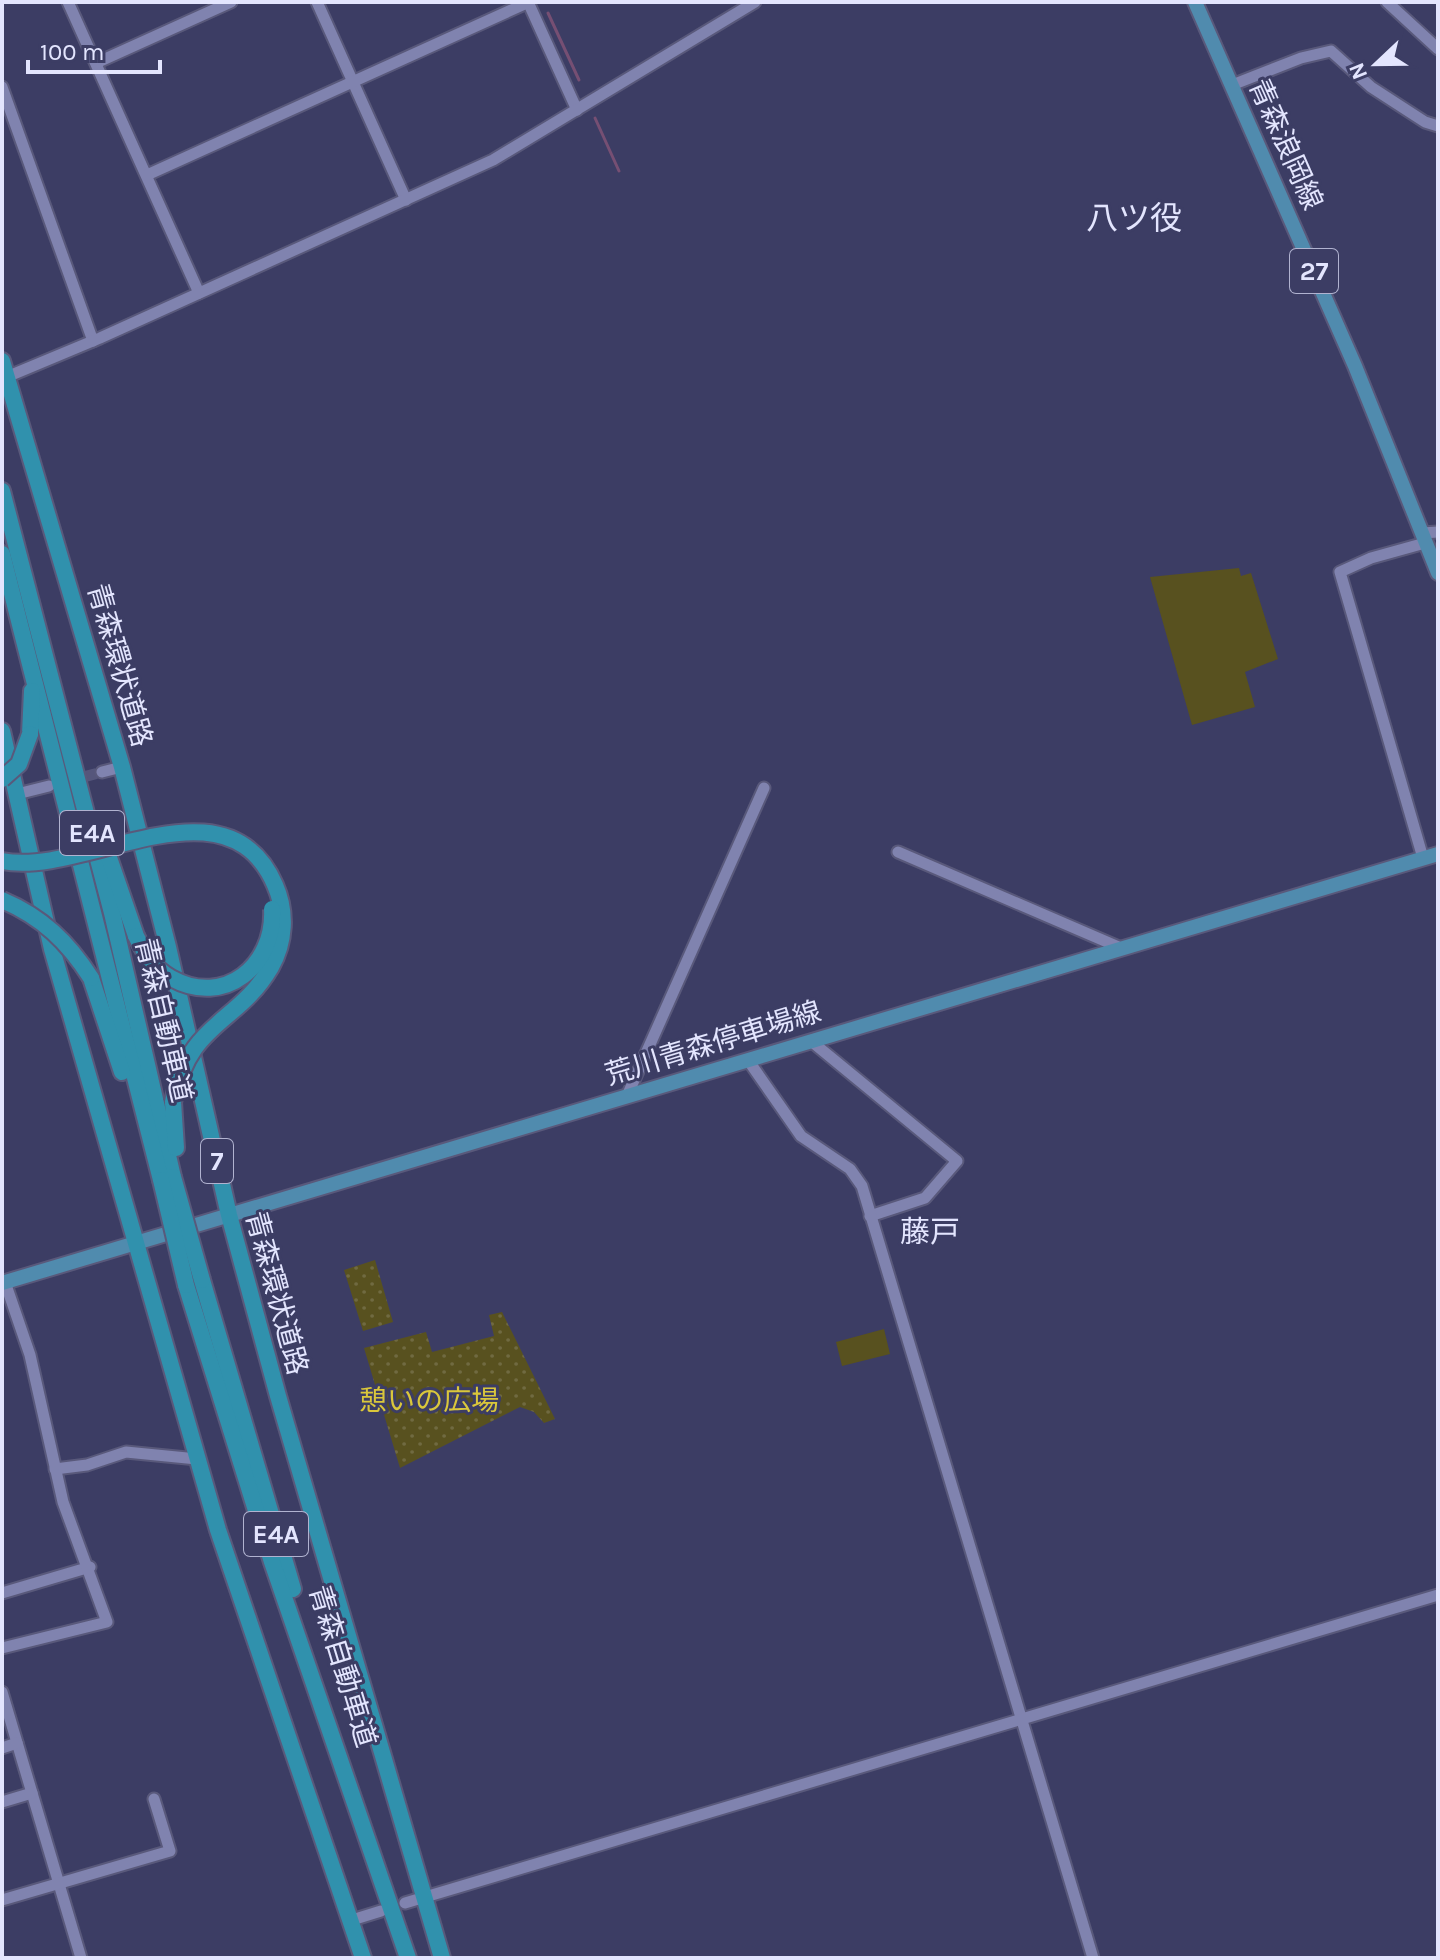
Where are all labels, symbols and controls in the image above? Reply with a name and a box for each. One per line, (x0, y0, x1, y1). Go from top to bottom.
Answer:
scale bar (28, 24, 160, 74)
north arrow (1336, 24, 1416, 104)
text: 100 m (40, 38, 105, 66)
text: N (1343, 59, 1373, 83)
street label: 青森浪岡線 (1242, 73, 1330, 215)
district label: 八ツ役 (1086, 200, 1182, 237)
road number: 27 (1290, 249, 1338, 293)
street label: 青森環状道路 (81, 580, 159, 750)
road number: E4A (60, 811, 124, 855)
street label: 青森自動車道 (129, 934, 199, 1106)
street label: 荒川青森停車場線 (601, 994, 825, 1092)
road number: 7 (201, 1139, 233, 1183)
street label: 青森環状道路 (239, 1208, 315, 1378)
district label: 藤戸 (900, 1214, 960, 1250)
park label: 憩いの広場 (359, 1384, 499, 1417)
road number: E4A (244, 1512, 308, 1556)
street label: 青森自動車道 (303, 1581, 383, 1751)

